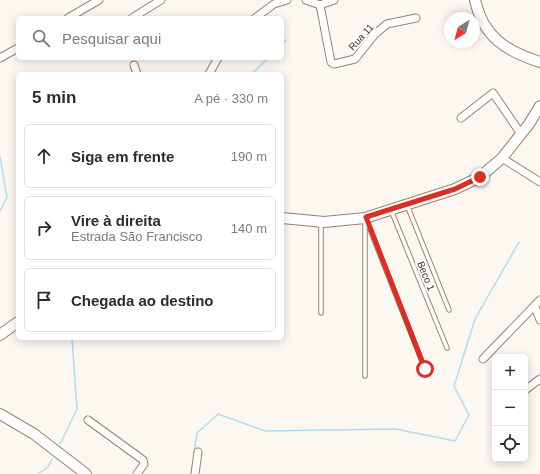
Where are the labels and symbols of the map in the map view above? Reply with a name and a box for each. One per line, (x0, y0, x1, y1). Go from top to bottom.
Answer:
north arrow (444, 12, 480, 48)
street label: Rua 11 (346, 21, 376, 52)
route end (471, 168, 489, 186)
street label: Beco 1 (415, 260, 437, 293)
route start (416, 360, 434, 378)

